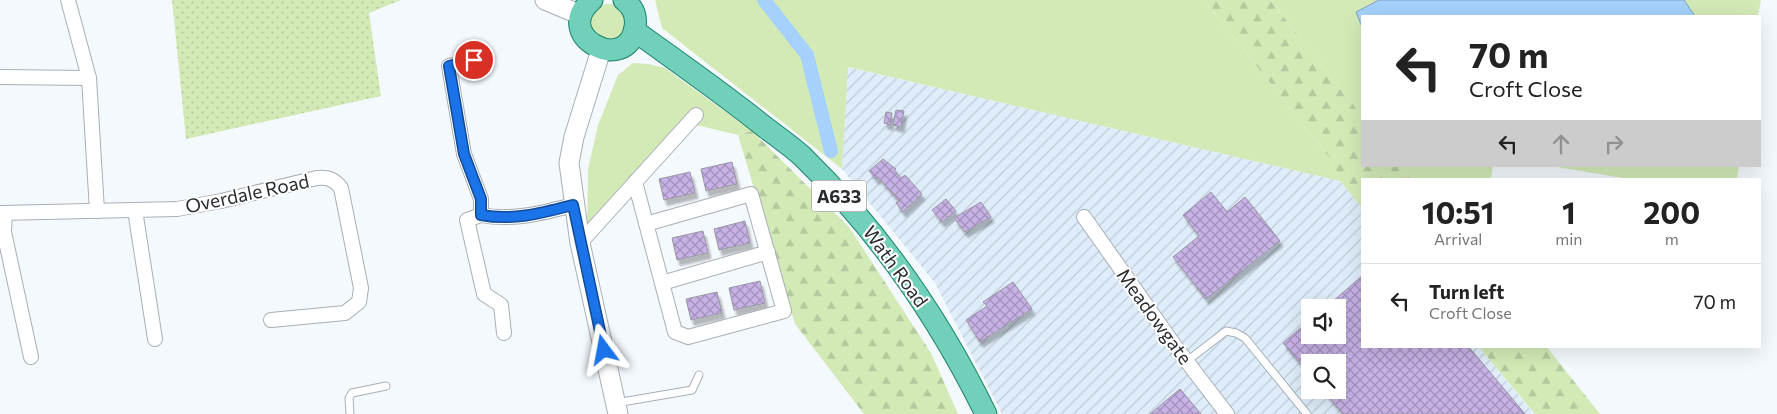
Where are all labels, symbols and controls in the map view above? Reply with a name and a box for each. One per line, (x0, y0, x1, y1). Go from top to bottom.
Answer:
text: 70 m (1469, 32, 1549, 75)
icon: left (1386, 35, 1451, 100)
pin (453, 39, 495, 81)
icon: arrive (460, 46, 488, 74)
text: Croft Close (1469, 75, 1583, 102)
icon: left (1494, 130, 1522, 158)
icon: ahead (1547, 130, 1575, 158)
icon: right (1600, 130, 1628, 158)
street label: Overdale Road (183, 169, 311, 217)
road number: A633 (812, 180, 866, 212)
text: 10:51 (1422, 193, 1494, 230)
text: 1 (1562, 193, 1576, 230)
text: 200 (1643, 193, 1700, 230)
street label: Wath Road (859, 221, 933, 311)
text: Arrival (1434, 229, 1482, 248)
text: min (1555, 229, 1582, 248)
text: m (1665, 229, 1679, 248)
street label: Meadowgate (1112, 263, 1198, 369)
text: Turn left (1429, 280, 1504, 303)
icon: left (1386, 287, 1414, 315)
text: 70 m (1693, 290, 1736, 313)
map controls (1301, 299, 1346, 399)
button: sound (1301, 299, 1346, 344)
text: Croft Close (1429, 303, 1512, 322)
position arrow (577, 323, 629, 375)
button: search (1301, 354, 1346, 399)

